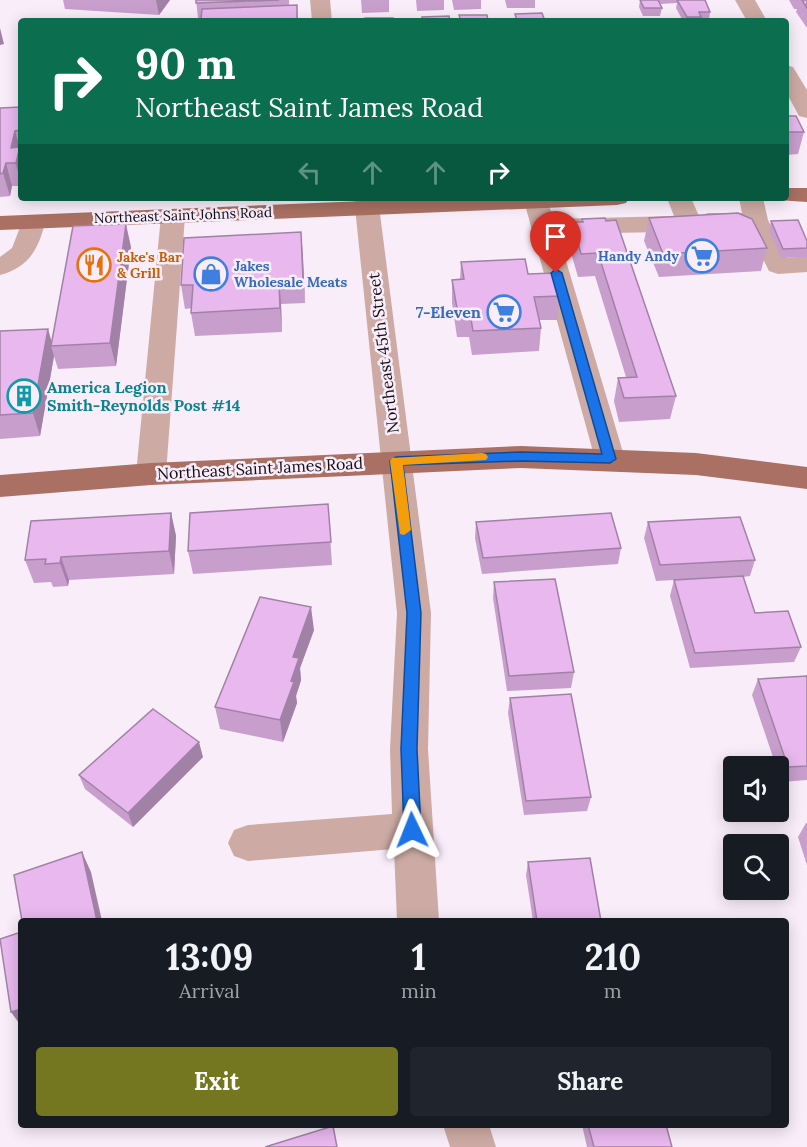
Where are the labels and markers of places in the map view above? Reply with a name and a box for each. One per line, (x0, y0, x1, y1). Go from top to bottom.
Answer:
pin (530, 211, 581, 273)
supermarket icon: Handy Andy (684, 238, 720, 274)
restaurant icon: Jake's Bar & Grill (76, 247, 112, 283)
place label: Handy Andy (598, 247, 679, 265)
place label: Jake's Bar & Grill (117, 248, 182, 282)
shop icon: Jakes Wholesale Meats (193, 256, 229, 292)
place label: Jakes Wholesale Meats (234, 257, 348, 291)
supermarket icon: 7-Eleven (486, 294, 522, 330)
place label: 7-Eleven (416, 302, 481, 322)
place label: America Legion Smith-Reynolds Post #14 (47, 377, 241, 415)
building icon: America Legion Smith-Reynolds Post #14 (6, 378, 42, 414)

